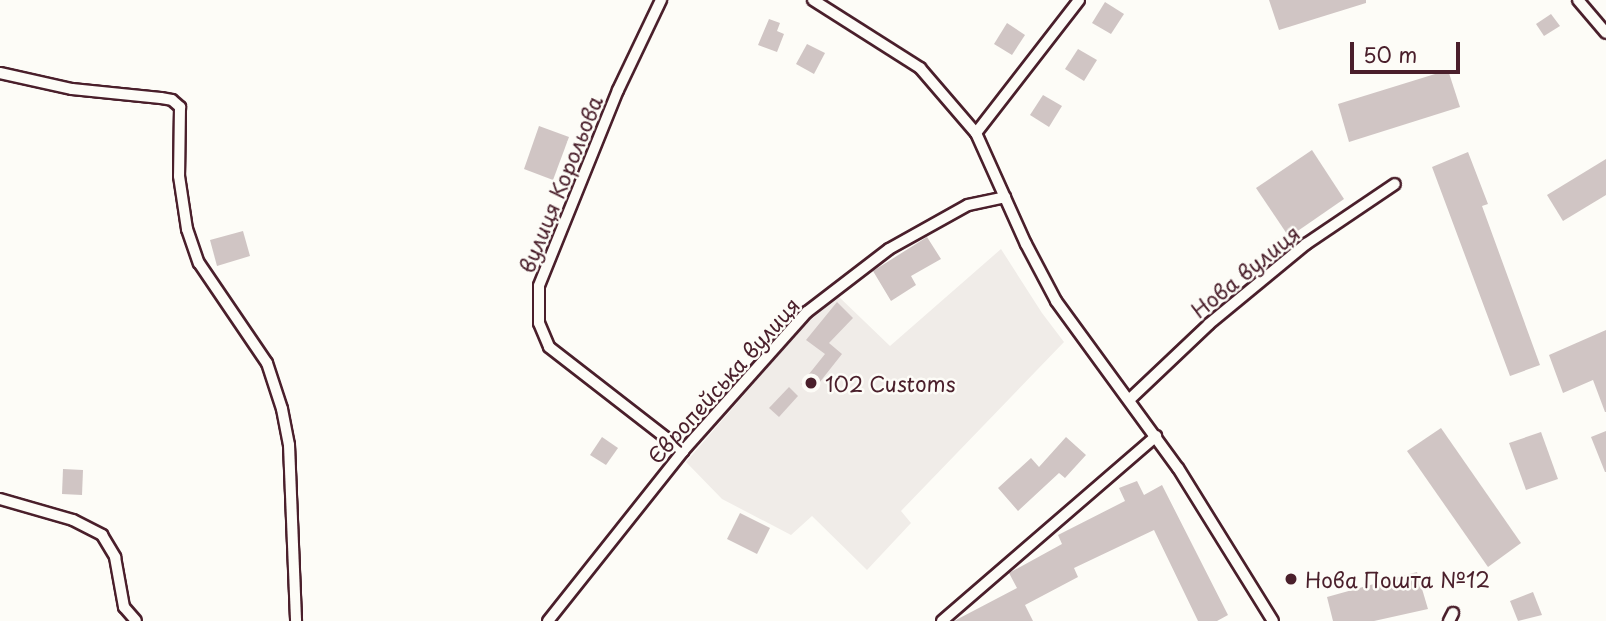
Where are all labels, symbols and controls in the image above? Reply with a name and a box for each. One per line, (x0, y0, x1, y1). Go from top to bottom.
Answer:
scale bar (1354, 28, 1464, 72)
text: 50 m (1363, 38, 1417, 70)
street label: вулиця Корольова (513, 92, 607, 276)
street label: Нова вулиця (1185, 219, 1305, 323)
street label: Європейська вулиця (642, 292, 804, 468)
place label: 102 Customs (825, 370, 957, 396)
marker: 102 Customs (803, 375, 819, 391)
place label: Нова Пошта №12 (1305, 566, 1492, 592)
marker: Нова Пошта №12 (1283, 571, 1299, 587)

